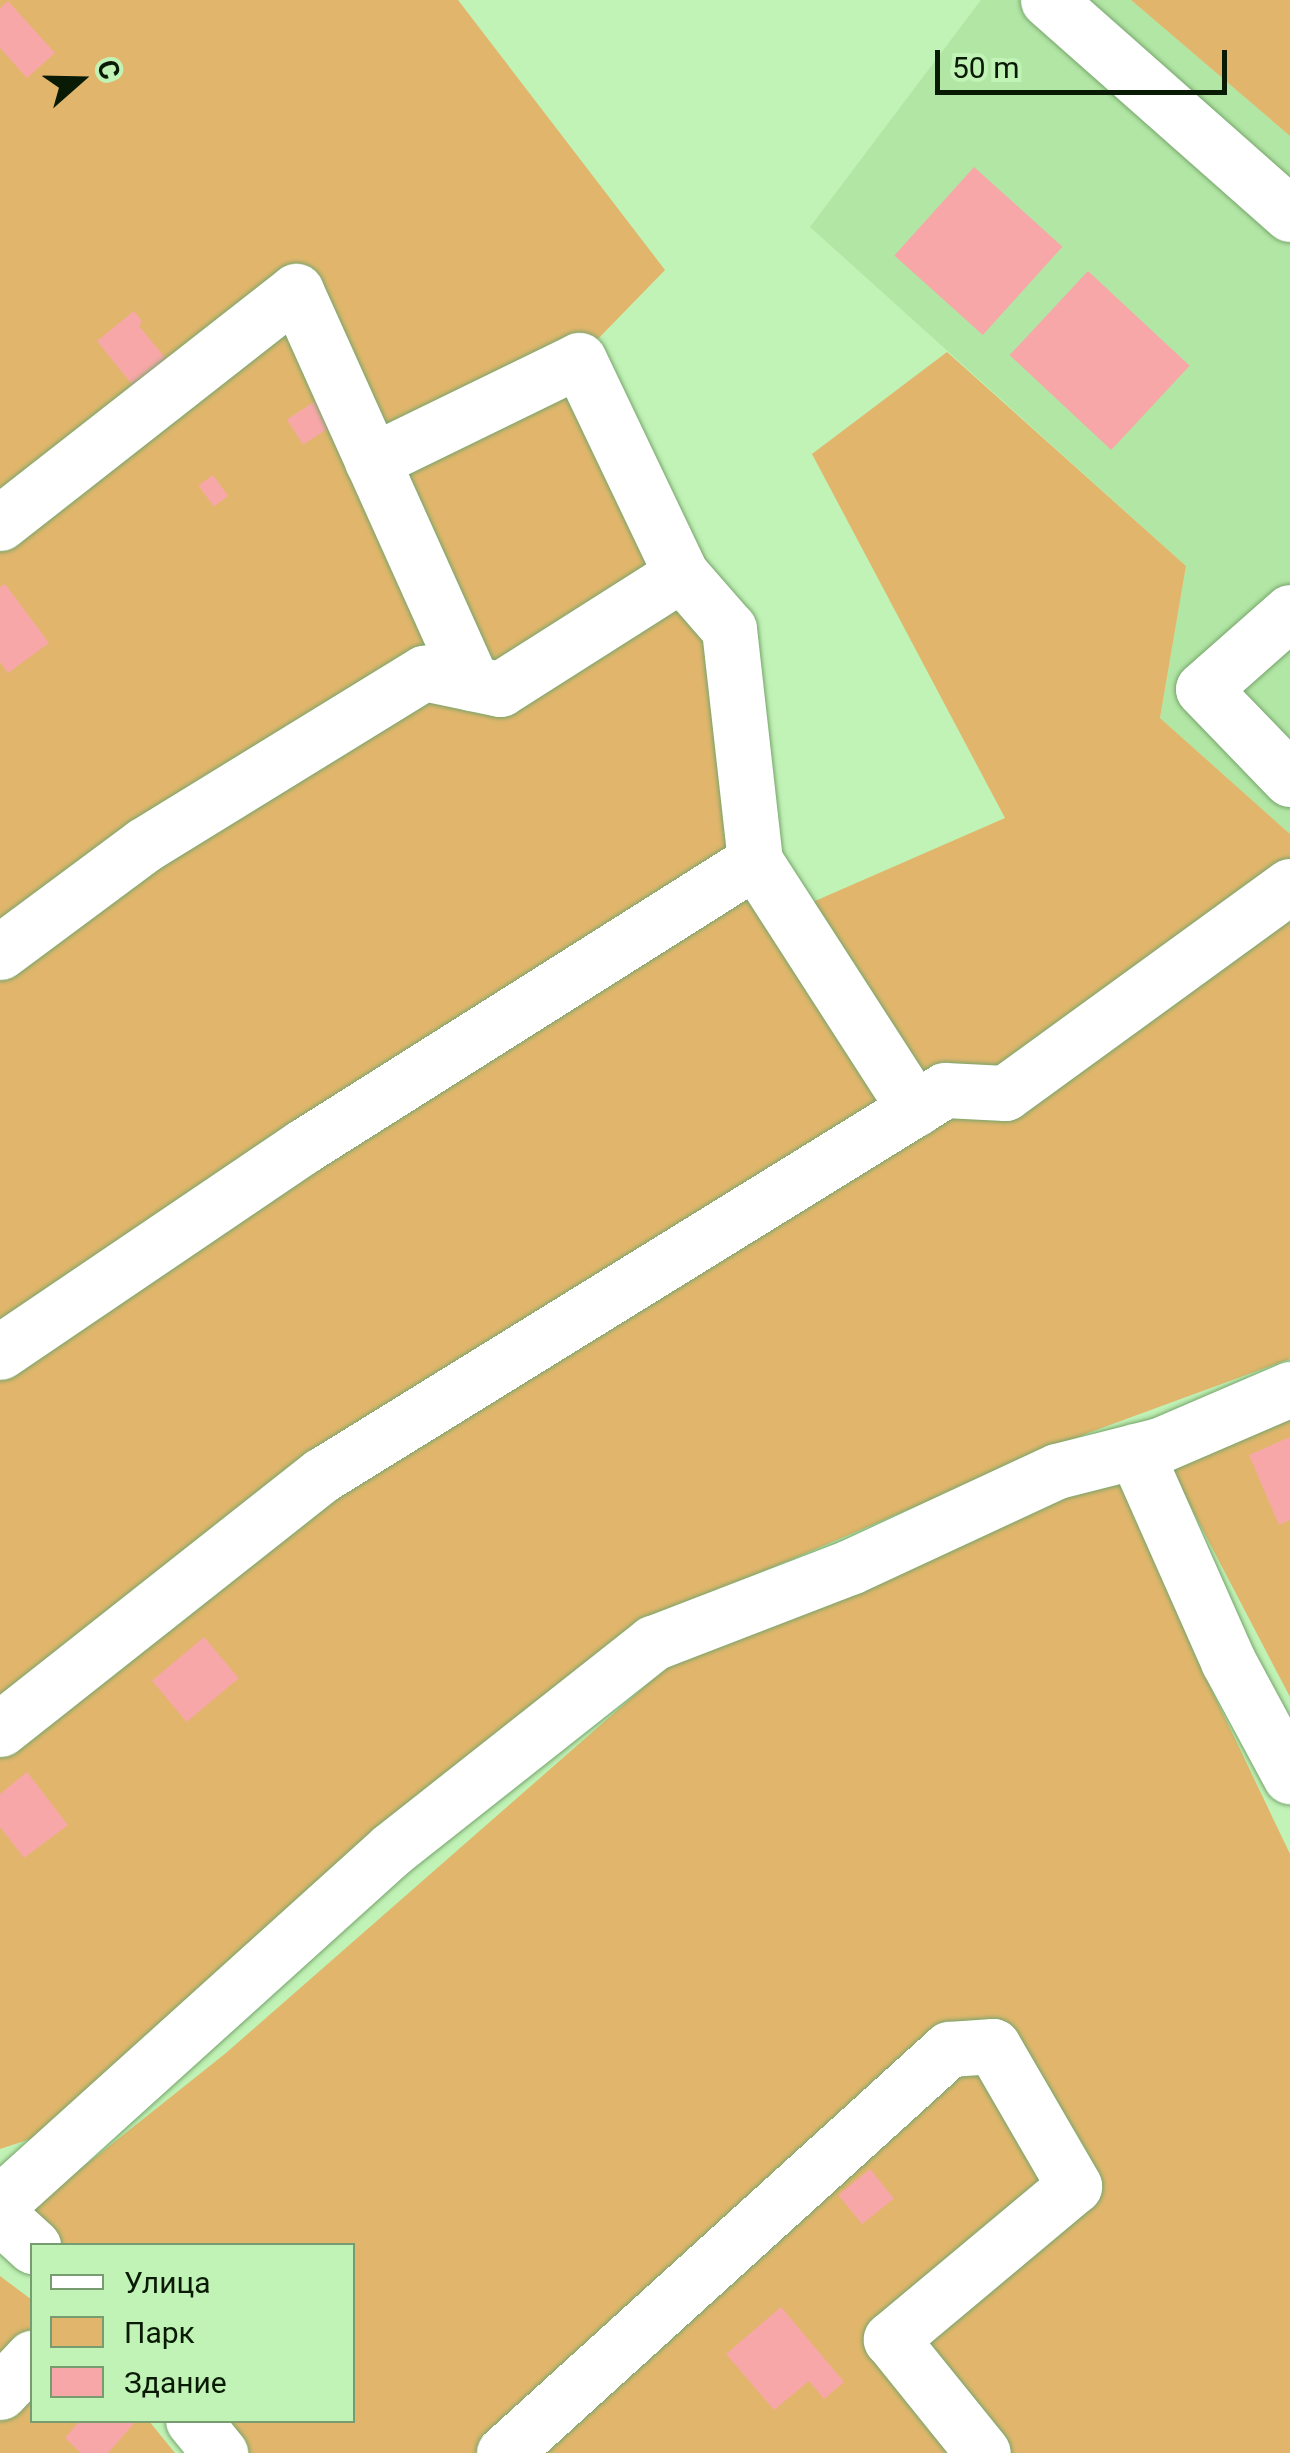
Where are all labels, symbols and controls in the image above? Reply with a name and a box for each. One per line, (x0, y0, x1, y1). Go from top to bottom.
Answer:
north arrow (30, 30, 130, 130)
scale bar (940, 30, 1232, 92)
text: 50 m (952, 50, 1019, 85)
text: С (90, 55, 127, 84)
legend (30, 2243, 355, 2423)
text: Улица (124, 2265, 211, 2300)
text: Парк (124, 2315, 195, 2350)
text: Здание (124, 2365, 227, 2400)

